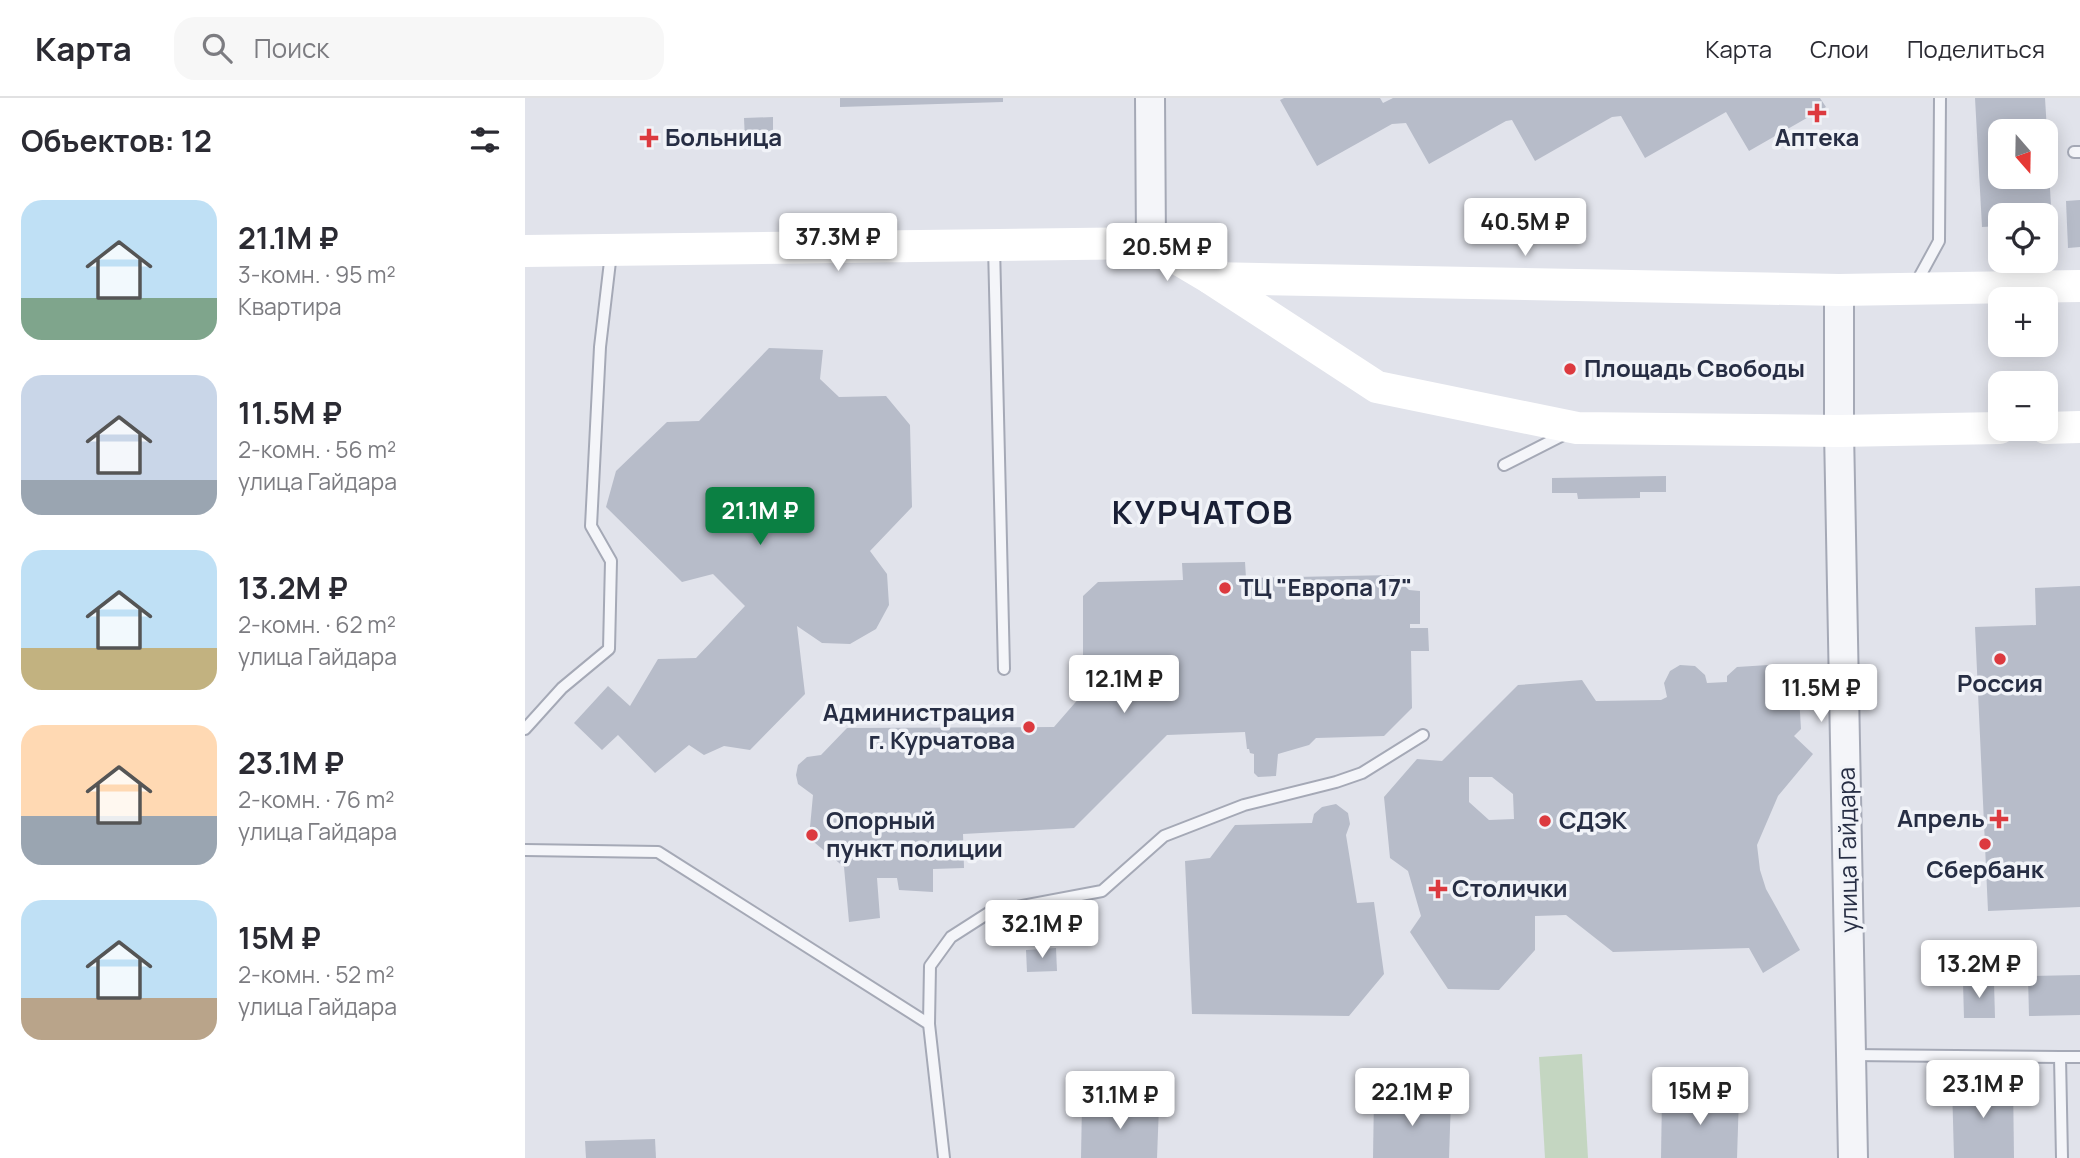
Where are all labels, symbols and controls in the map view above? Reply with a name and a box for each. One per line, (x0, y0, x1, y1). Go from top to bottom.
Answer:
search box (174, 17, 664, 80)
text: Карта (35, 26, 132, 71)
icon: search (198, 29, 236, 67)
text: Поиск (254, 30, 329, 66)
text: Карта (1705, 32, 1772, 65)
text: Слои (1810, 32, 1869, 65)
text: Поделиться (1907, 32, 2045, 65)
marker: Аптека (1809, 105, 1825, 121)
north arrow (1988, 119, 2058, 189)
map controls (1988, 119, 2058, 441)
text: Объектов: 12 (21, 120, 212, 161)
place label: Больница (665, 120, 782, 153)
place label: Аптека (1775, 120, 1859, 153)
icon: filters (466, 121, 504, 159)
marker: Больница (639, 128, 659, 148)
pin: 40.5M ₽ (1460, 198, 1590, 258)
button: locate (1988, 203, 2058, 273)
text: 40.5M ₽ (1480, 205, 1570, 237)
pin: 37.3M ₽ (773, 214, 903, 273)
text: 21.1M ₽ (238, 217, 339, 258)
text: 37.3M ₽ (795, 220, 881, 252)
pin: 20.5M ₽ (1102, 223, 1232, 283)
icon: home (77, 228, 161, 312)
text: 20.5M ₽ (1122, 230, 1212, 262)
text: 3-комн. · 95 m² (238, 258, 396, 290)
button: + (1988, 287, 2058, 357)
text: Квартира (238, 290, 342, 322)
place label: Площадь Свободы (1584, 351, 1805, 384)
marker: Площадь Свободы (1562, 361, 1578, 377)
button: − (1988, 371, 2058, 441)
text: 11.5M ₽ (238, 392, 342, 433)
icon: home (77, 403, 161, 487)
text: 2-комн. · 56 m² (238, 433, 396, 465)
text: улица Гайдара (238, 465, 397, 497)
pin: 21.1M ₽ (695, 488, 825, 547)
district label: КУРЧАТОВ (1112, 490, 1294, 534)
text: 21.1M ₽ (721, 494, 799, 526)
text: 13.2M ₽ (238, 567, 348, 608)
place label: ТЦ "Европа 17" (1239, 570, 1412, 603)
icon: home (77, 578, 161, 662)
marker: ТЦ "Европа 17" (1217, 580, 1233, 596)
text: 2-комн. · 62 m² (238, 608, 396, 640)
text: улица Гайдара (238, 640, 397, 672)
marker: Россия (1992, 651, 2008, 667)
pin: 12.1M ₽ (1059, 656, 1189, 715)
text: 12.1M ₽ (1085, 662, 1163, 694)
pin: 11.5M ₽ (1756, 664, 1886, 724)
place label: Россия (1957, 666, 2043, 699)
text: 11.5M ₽ (1781, 671, 1861, 703)
place label: Администрация г. Курчатова (823, 695, 1015, 756)
marker: Администрация г. Курчатова (1021, 719, 1037, 735)
text: 23.1M ₽ (238, 742, 344, 783)
icon: home (77, 753, 161, 837)
street label: улица Гайдара (1829, 767, 1864, 933)
text: 2-комн. · 76 m² (238, 783, 394, 815)
place label: Апрель (1897, 801, 1985, 834)
place label: Опорный пункт полиции (826, 803, 1003, 864)
place label: СДЭК (1559, 803, 1628, 836)
marker: Апрель (1991, 811, 2007, 827)
marker: СДЭК (1537, 813, 1553, 829)
text: улица Гайдара (238, 815, 397, 847)
marker: Опорный пункт полиции (804, 827, 820, 843)
marker: Сбербанк (1977, 836, 1993, 852)
place label: Сбербанк (1926, 852, 2045, 885)
place label: Столички (1452, 871, 1568, 904)
marker: Столички (1430, 881, 1446, 897)
pin: 32.1M ₽ (977, 900, 1107, 960)
text: 32.1M ₽ (1001, 907, 1083, 939)
text: 15M ₽ (238, 917, 321, 958)
icon: home (77, 928, 161, 1012)
pin: 13.2M ₽ (1914, 940, 2044, 1000)
text: 13.2M ₽ (1937, 947, 2021, 979)
text: 2-комн. · 52 m² (238, 958, 394, 990)
text: улица Гайдара (238, 990, 397, 1022)
pin: 23.1M ₽ (1918, 1060, 2048, 1120)
text: 23.1M ₽ (1942, 1067, 2024, 1099)
pin: 22.1M ₽ (1347, 1068, 1477, 1128)
pin: 15M ₽ (1651, 1068, 1749, 1127)
pin: 31.1M ₽ (1055, 1072, 1185, 1131)
text: 15M ₽ (1668, 1074, 1732, 1106)
text: 22.1M ₽ (1371, 1075, 1453, 1107)
text: 31.1M ₽ (1082, 1078, 1158, 1110)

